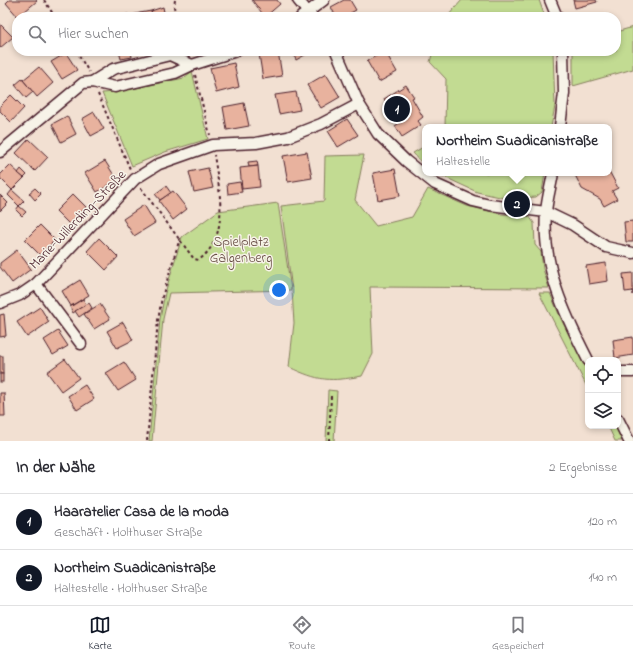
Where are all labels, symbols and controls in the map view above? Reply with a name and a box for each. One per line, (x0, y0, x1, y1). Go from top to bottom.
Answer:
search box (12, 12, 621, 56)
icon: search (26, 23, 48, 45)
text: Hier suchen (58, 23, 129, 45)
pin: 1 (384, 94, 410, 124)
popup (422, 124, 612, 176)
text: Northeim Suadicanistraße (436, 130, 598, 152)
text: Haltestelle (436, 152, 490, 171)
street label: Marie-Willerding-Straße (25, 165, 133, 275)
pin: 2 (504, 189, 530, 219)
park label: Spielplatz Galgenberg (210, 232, 272, 270)
your location (269, 280, 289, 300)
map controls (585, 357, 621, 429)
button: locate (585, 357, 621, 393)
button: layers (585, 393, 621, 429)
text: In der Nähe (16, 455, 95, 480)
text: 2 Ergebnisse (549, 458, 617, 477)
text: Haaratelier Casa de la moda (54, 501, 229, 523)
text: 1 (27, 512, 31, 531)
text: 120 m (587, 512, 617, 531)
text: Geschäft · Holthuser Straße (54, 523, 202, 542)
text: Northeim Suadicanistraße (54, 557, 216, 579)
text: 2 (26, 568, 32, 587)
text: 140 m (589, 568, 617, 587)
text: Haltestelle · Holthuser Straße (54, 579, 207, 598)
tab: Karte (88, 614, 112, 654)
tab: Route (289, 614, 315, 654)
tab: Gespeichert (492, 614, 545, 654)

